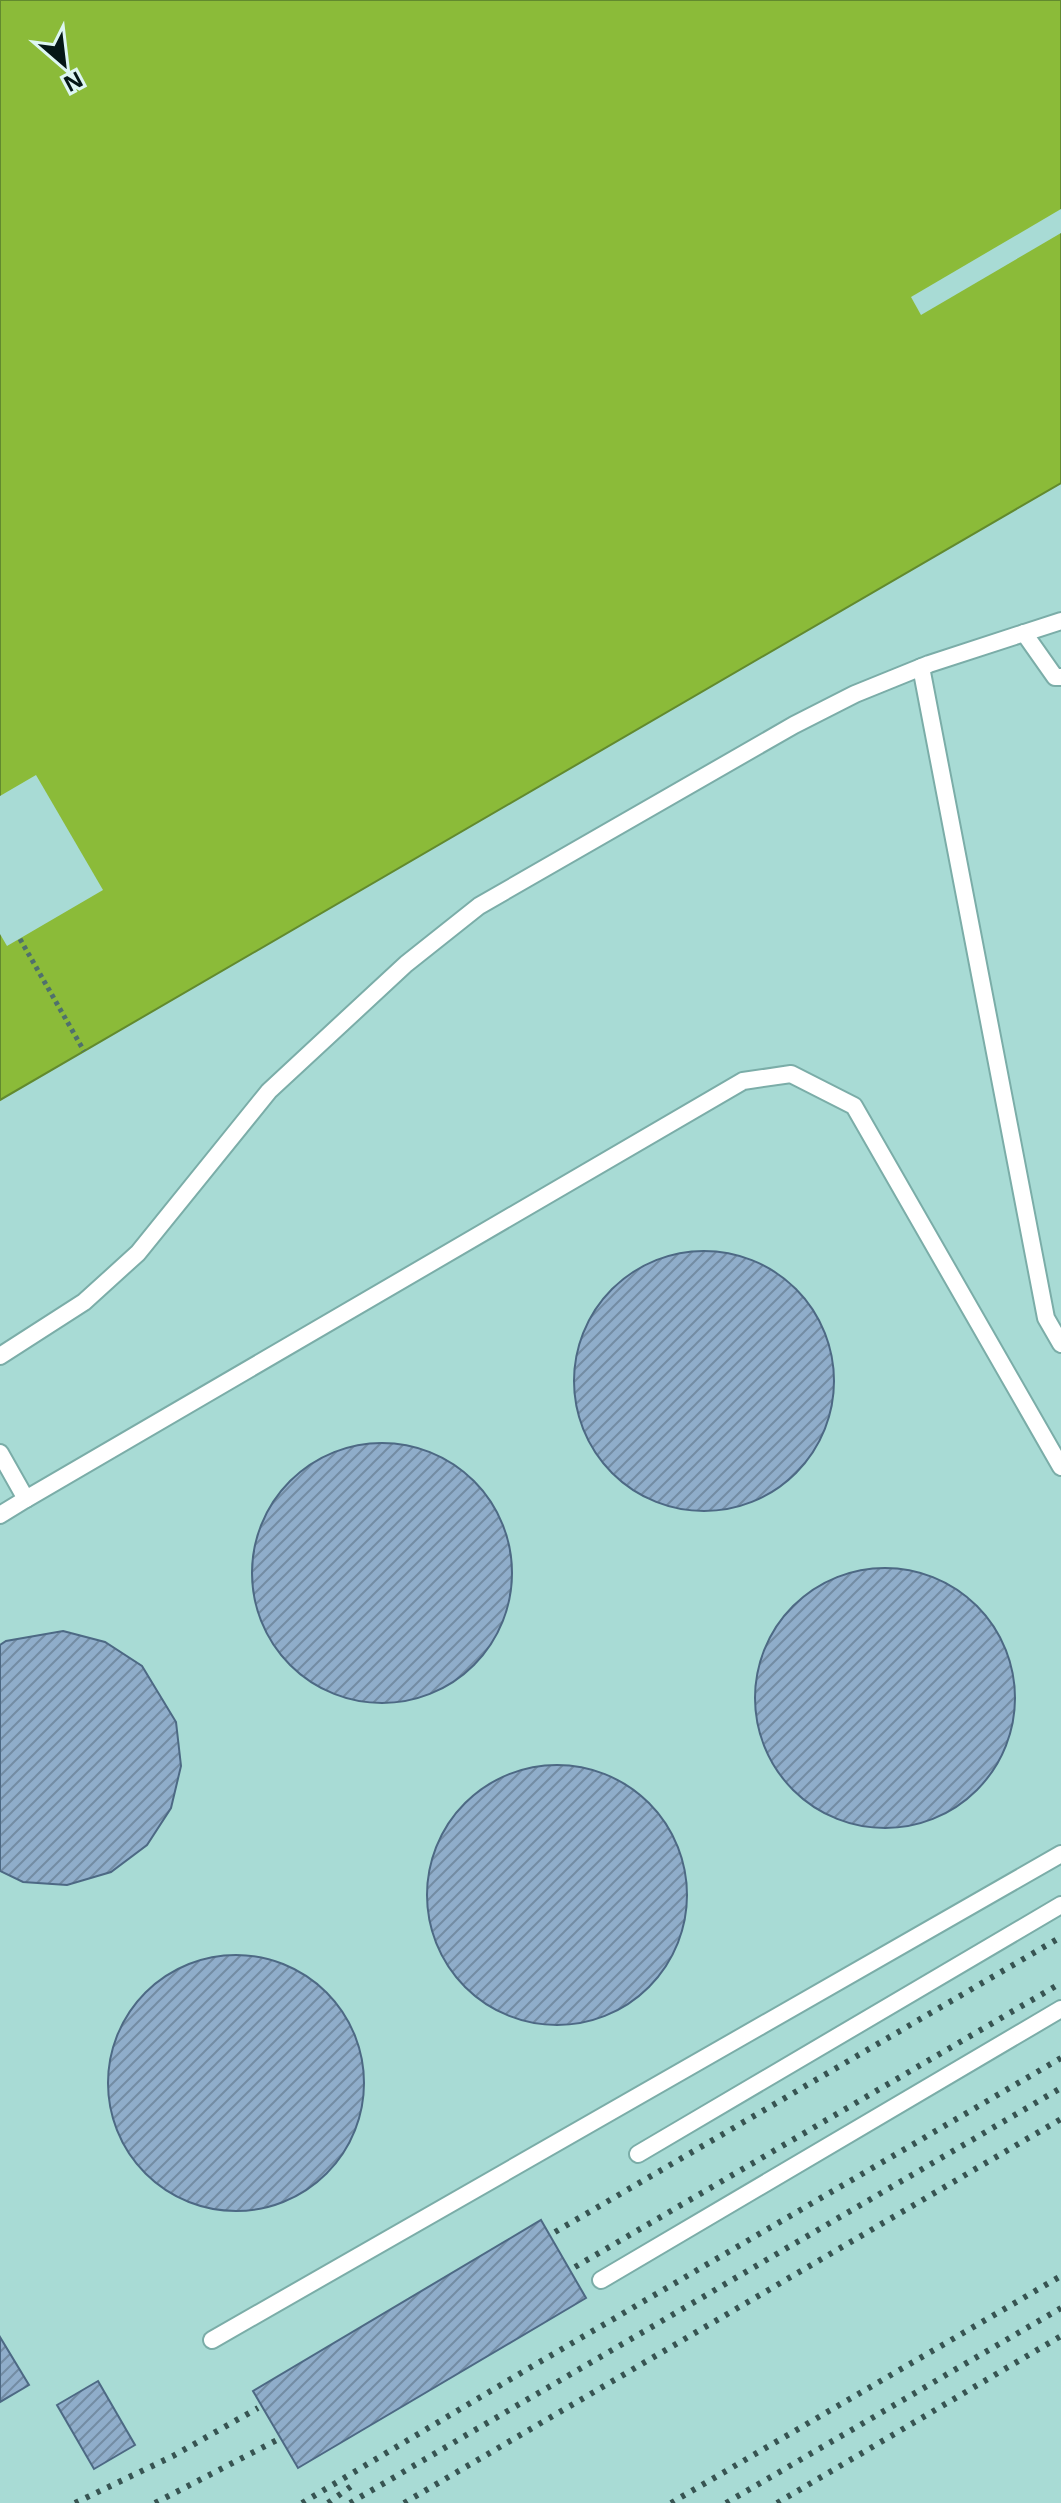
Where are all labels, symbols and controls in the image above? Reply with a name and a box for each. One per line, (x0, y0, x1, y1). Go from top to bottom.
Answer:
north arrow (24, 24, 104, 104)
text: N (59, 65, 89, 100)

